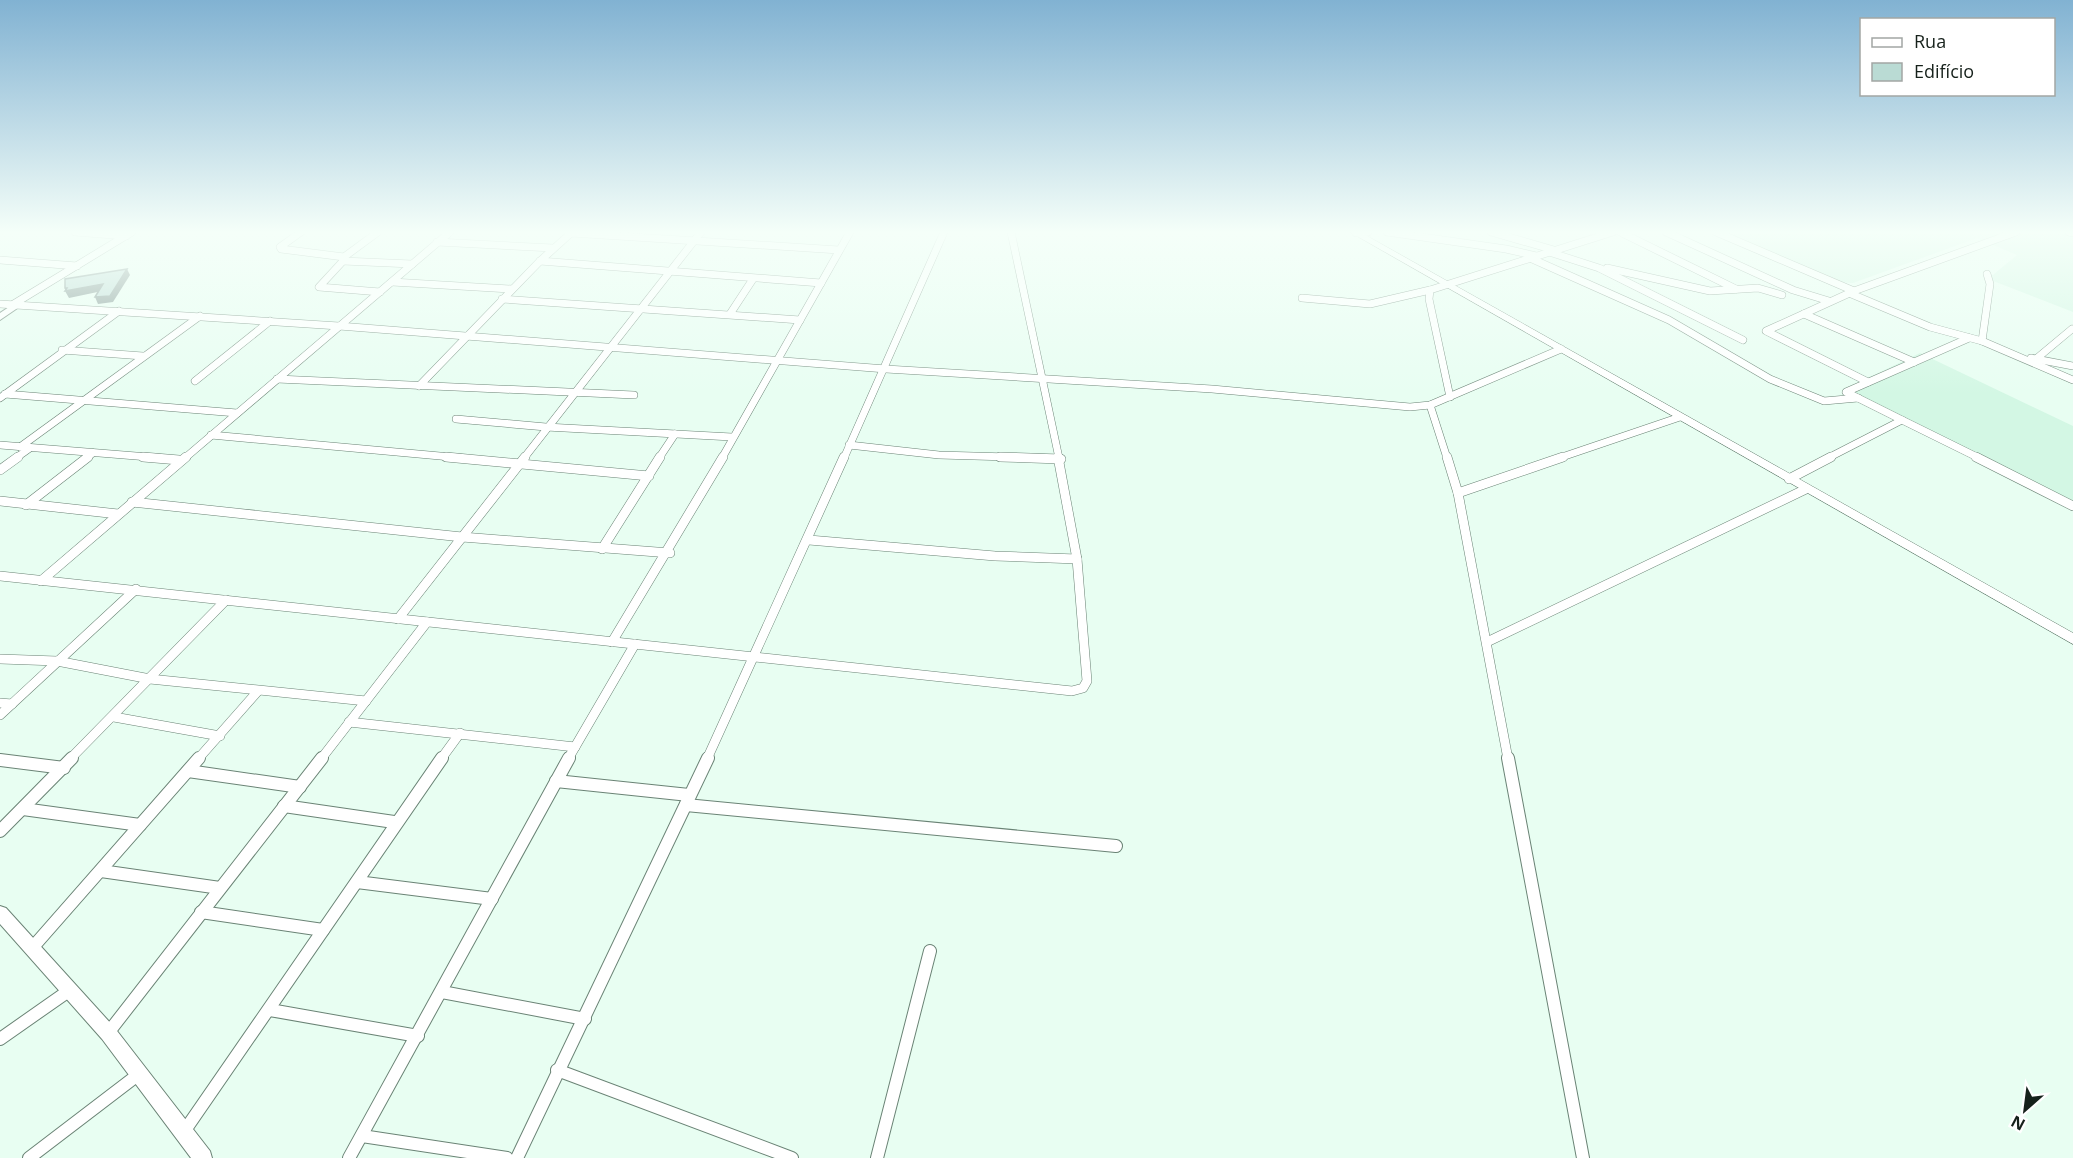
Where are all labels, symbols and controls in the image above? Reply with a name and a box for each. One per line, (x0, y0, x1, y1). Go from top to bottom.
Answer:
legend (1860, 18, 2055, 96)
text: Rua (1914, 29, 1946, 53)
text: Edifício (1914, 59, 1974, 83)
north arrow (1995, 1080, 2055, 1140)
text: N (2007, 1110, 2029, 1136)

